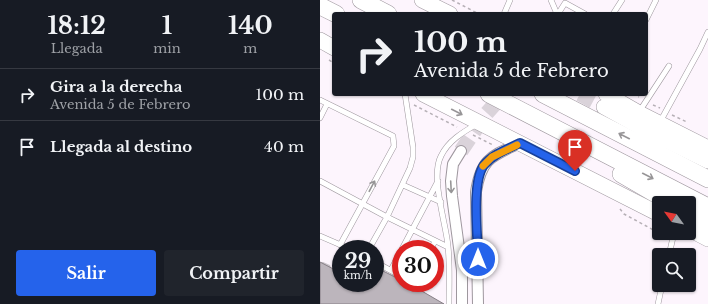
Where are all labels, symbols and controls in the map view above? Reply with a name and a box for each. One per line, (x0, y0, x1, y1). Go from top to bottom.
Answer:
text: 18:12 (47, 11, 106, 40)
text: 1 (162, 11, 172, 40)
text: 140 (228, 11, 273, 40)
text: 100 m (414, 25, 507, 60)
icon: right (348, 28, 400, 80)
text: Llegada (51, 40, 103, 57)
text: min (153, 40, 181, 57)
text: m (243, 40, 257, 57)
text: Avenida 5 de Febrero (414, 60, 609, 82)
text: Gira a la derecha (50, 77, 182, 96)
icon: right (16, 84, 38, 106)
text: 100 m (255, 85, 304, 104)
text: Avenida 5 de Febrero (50, 96, 191, 113)
one-way arrow (451, 108, 463, 116)
pin (558, 130, 592, 171)
one-way arrow (618, 132, 630, 139)
icon: arrive (16, 136, 38, 158)
icon: arrive (564, 136, 586, 158)
text: Llegada al destino (50, 137, 192, 156)
text: 40 m (264, 137, 304, 156)
one-way arrow (642, 173, 654, 180)
one-way arrow (369, 180, 377, 192)
one-way arrow (448, 180, 455, 193)
north arrow (652, 196, 696, 240)
map controls (652, 196, 696, 292)
position arrow (457, 238, 499, 280)
speed limit sign: 30 (392, 240, 444, 292)
button: search (652, 248, 696, 292)
text: 29 (345, 249, 371, 273)
button: Salir (16, 250, 156, 296)
button: Compartir (164, 250, 304, 296)
text: km/h (344, 269, 372, 282)

